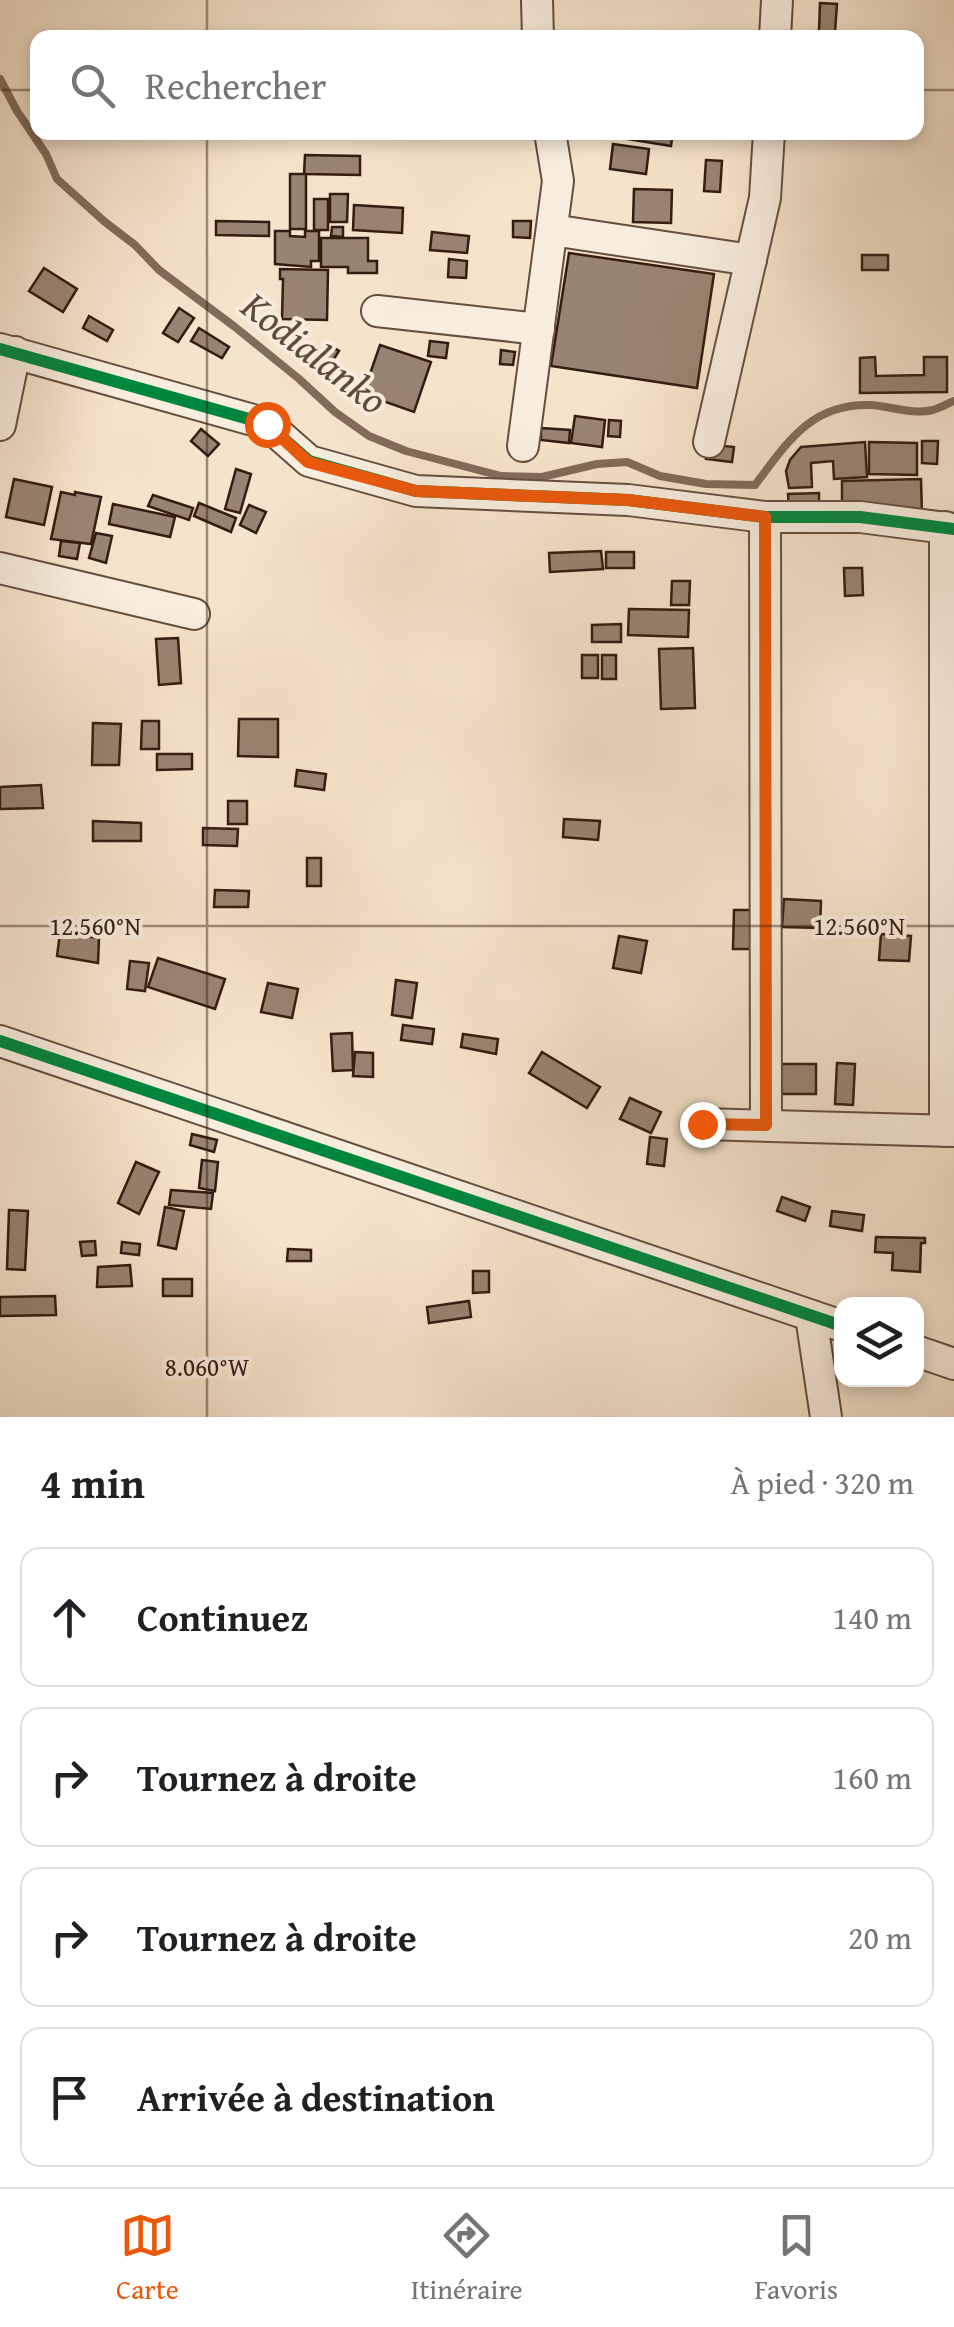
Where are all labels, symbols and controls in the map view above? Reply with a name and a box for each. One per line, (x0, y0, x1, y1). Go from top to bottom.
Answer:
search box (30, 30, 924, 140)
text: Rechercher (145, 57, 326, 113)
icon: search (65, 58, 120, 113)
water label: Kodialanko (229, 275, 401, 428)
route start (245, 402, 291, 448)
text: 12.560°N (49, 908, 141, 944)
text: 12.560°N (813, 908, 905, 944)
route end (680, 1102, 726, 1148)
map controls (834, 1297, 924, 1387)
button: layers (834, 1297, 924, 1387)
text: 8.060°W (165, 1349, 249, 1385)
text: 4 min (40, 1452, 145, 1513)
text: À pied · 320 m (730, 1459, 914, 1506)
text: Continuez (137, 1589, 308, 1645)
icon: ahead (42, 1590, 97, 1645)
text: 140 m (833, 1594, 912, 1641)
text: Tournez à droite (137, 1749, 417, 1805)
icon: right (42, 1750, 97, 1805)
text: 160 m (833, 1754, 912, 1801)
text: Tournez à droite (137, 1909, 417, 1965)
icon: right (42, 1910, 97, 1965)
text: 20 m (848, 1914, 912, 1961)
text: Arrivée à destination (137, 2069, 495, 2125)
icon: arrive (42, 2070, 97, 2125)
tab: Carte (116, 2208, 179, 2309)
tab: Itinéraire (411, 2208, 523, 2309)
tab: Favoris (755, 2208, 838, 2309)

